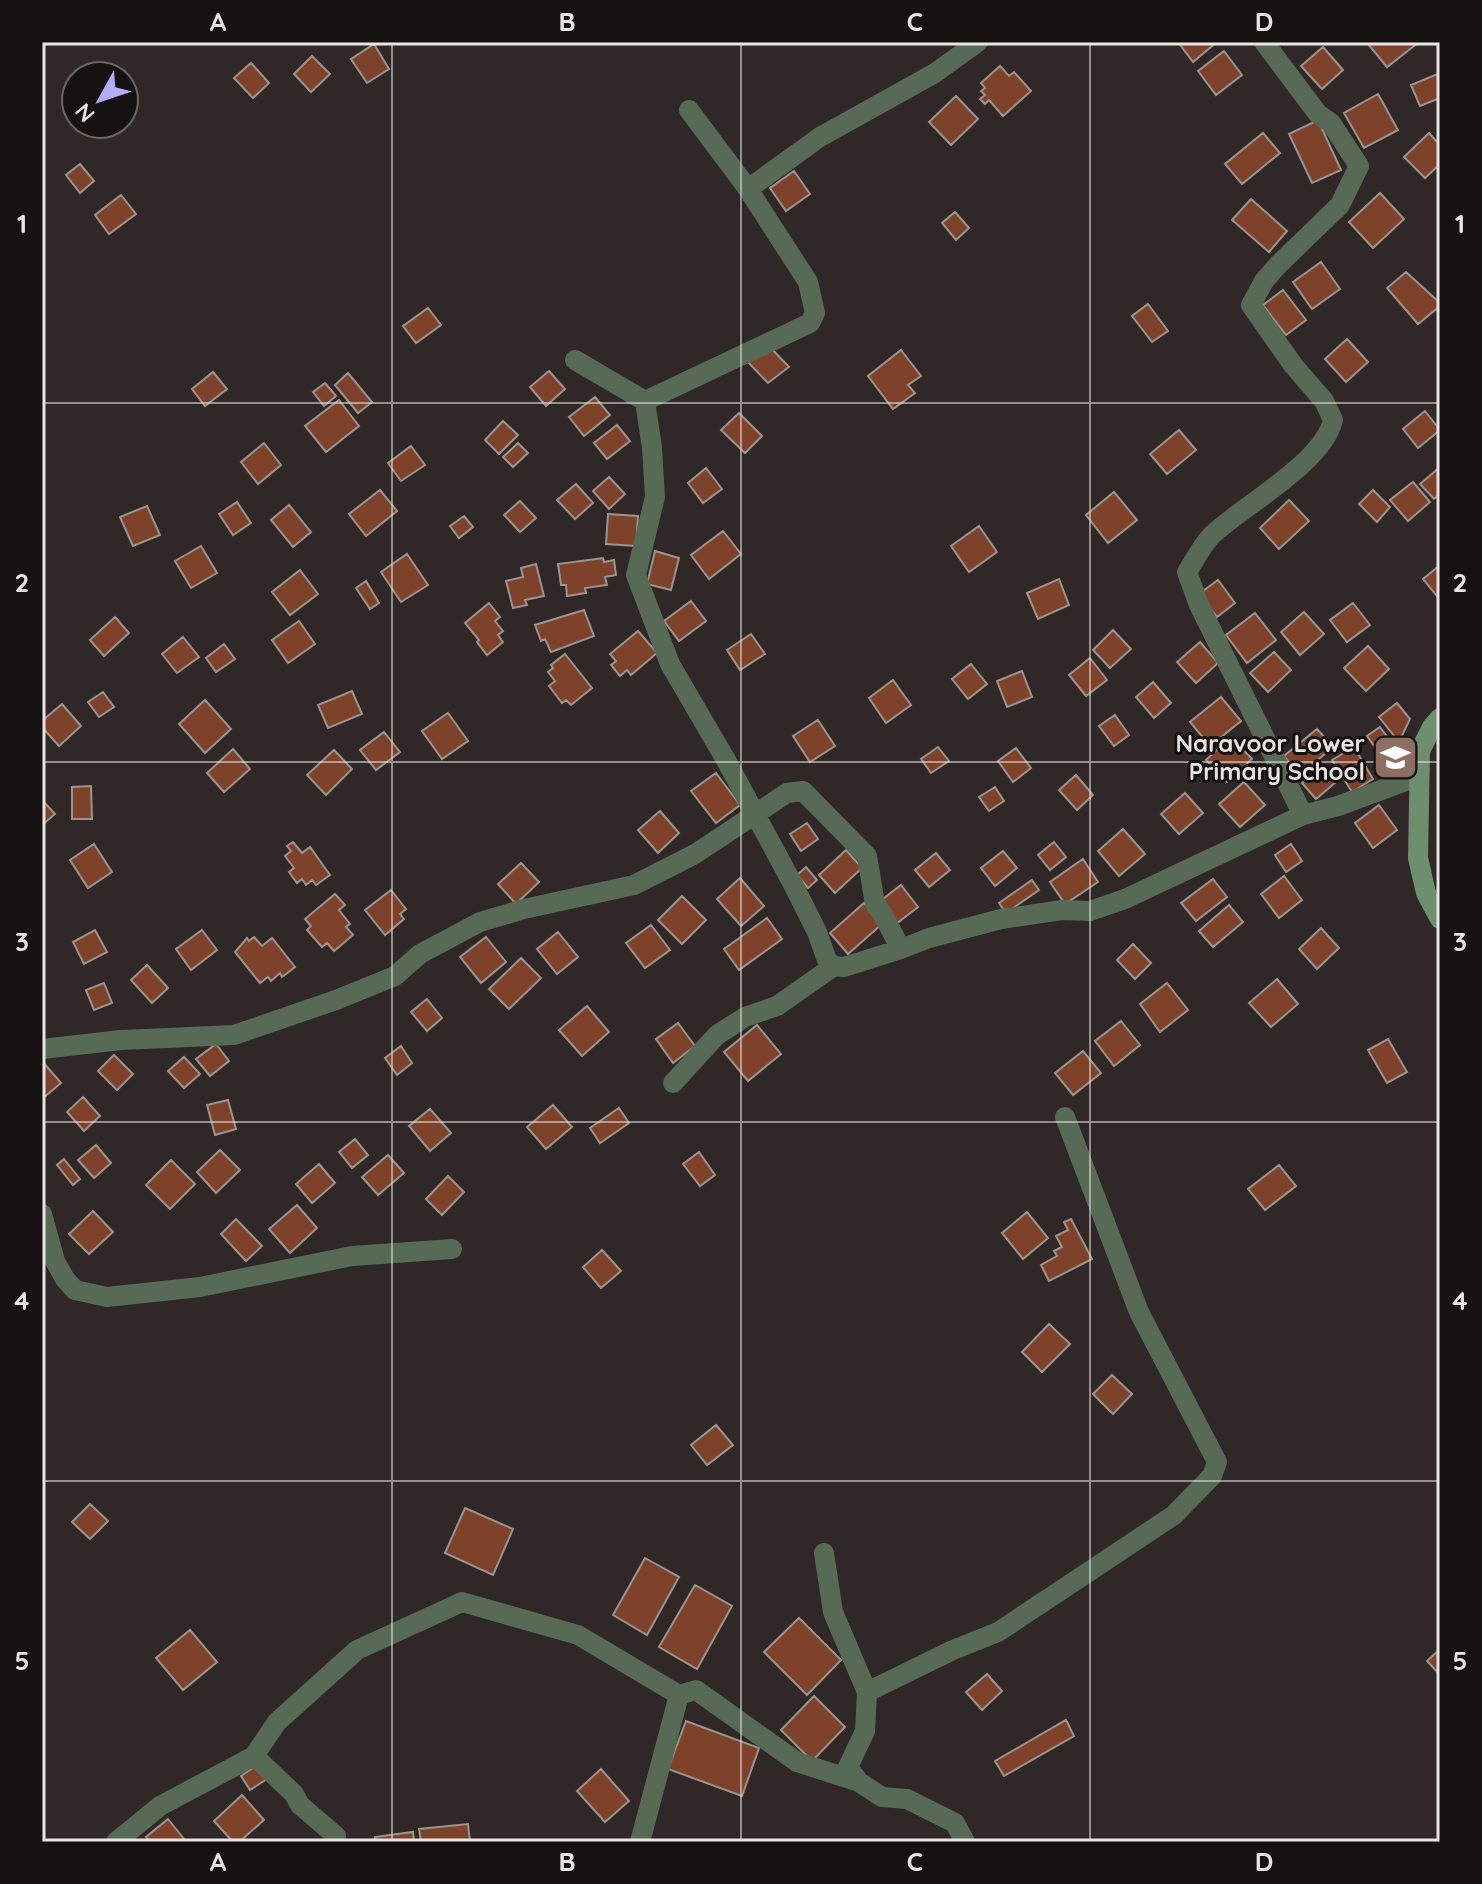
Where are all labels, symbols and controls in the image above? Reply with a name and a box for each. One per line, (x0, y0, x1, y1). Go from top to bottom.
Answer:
text: A (210, 5, 227, 38)
text: B (558, 5, 576, 38)
text: C (907, 5, 923, 38)
text: D (1255, 5, 1273, 38)
north arrow (60, 60, 140, 140)
text: N (69, 98, 101, 128)
text: 1 (17, 207, 27, 240)
text: 1 (1455, 207, 1465, 240)
text: 2 (15, 566, 29, 599)
text: 2 (1453, 566, 1467, 599)
place label: Naravoor Lower Primary School (1175, 728, 1365, 786)
school or university icon: Naravoor Lower Primary School (1372, 734, 1420, 782)
text: 3 (15, 925, 29, 958)
text: 3 (1453, 925, 1467, 958)
text: 4 (14, 1284, 30, 1317)
text: 4 (1452, 1284, 1468, 1317)
text: 5 (15, 1644, 29, 1677)
text: 5 (1453, 1644, 1467, 1677)
text: A (210, 1845, 227, 1878)
text: B (558, 1845, 576, 1878)
text: C (907, 1845, 923, 1878)
text: D (1255, 1845, 1273, 1878)

